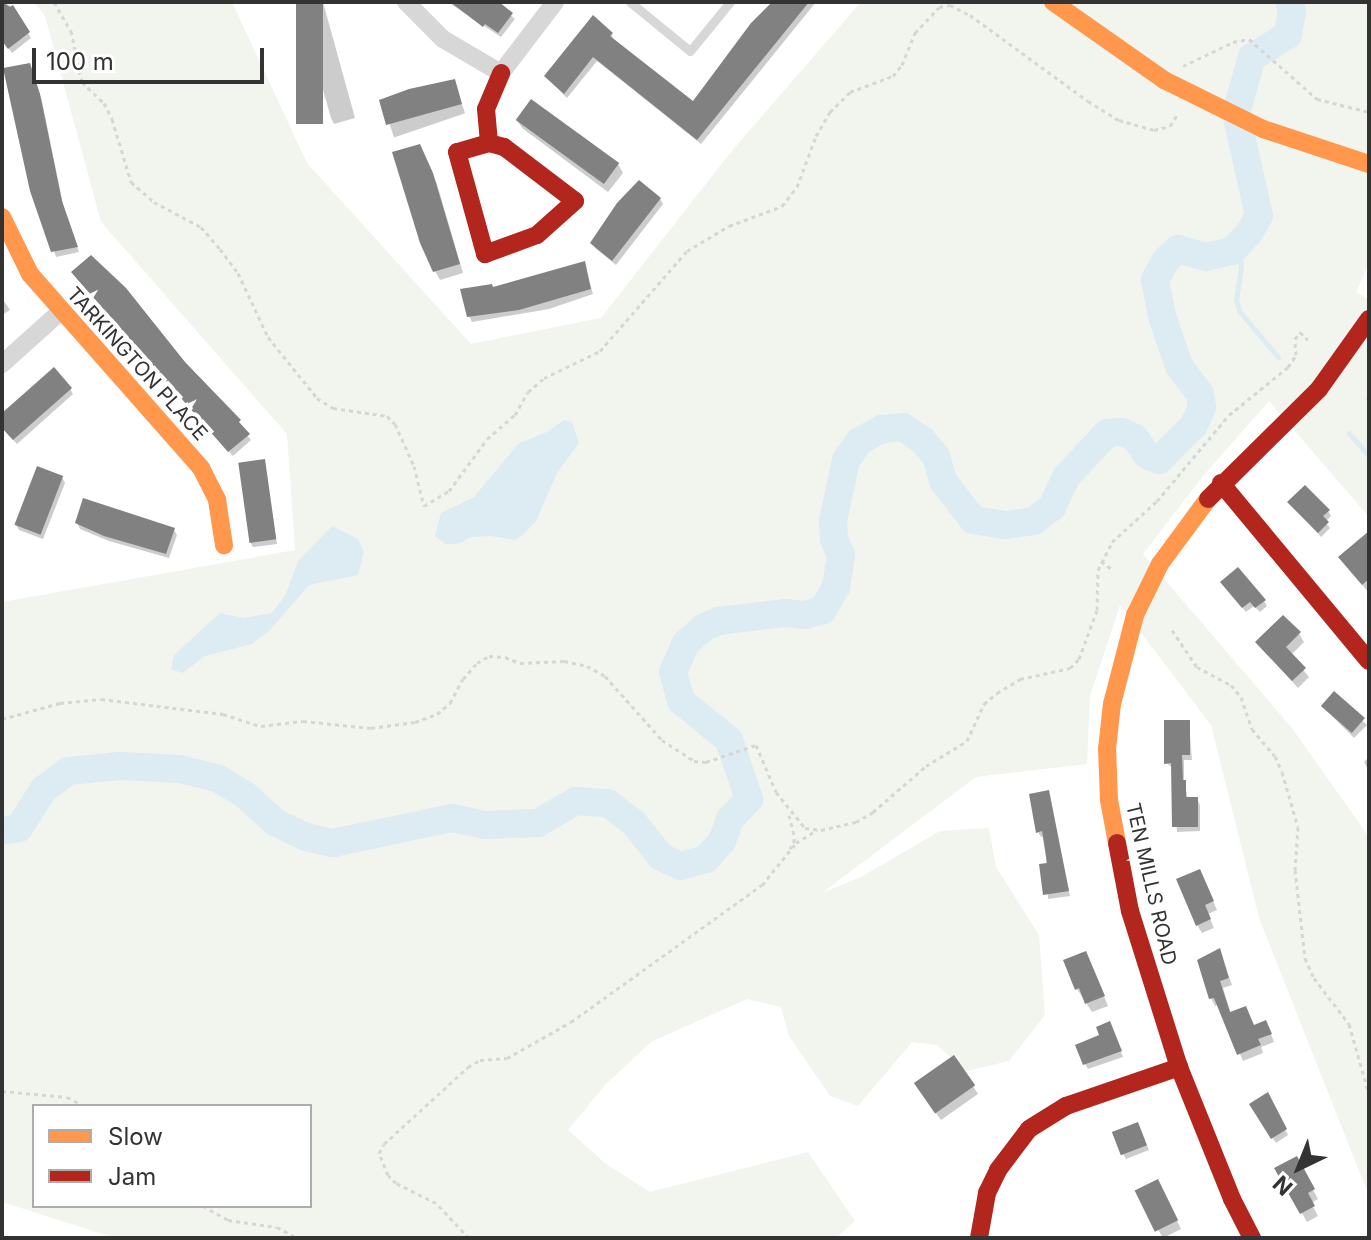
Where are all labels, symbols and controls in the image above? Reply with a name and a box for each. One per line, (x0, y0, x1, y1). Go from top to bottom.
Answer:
scale bar (36, 32, 268, 82)
text: 100 m (46, 47, 114, 76)
street label: TARKINGTON PLACE (62, 282, 212, 446)
street label: TEN MILLS ROAD (1121, 801, 1181, 967)
legend (32, 1104, 312, 1208)
text: Slow (108, 1122, 163, 1151)
north arrow (1259, 1128, 1339, 1208)
text: Jam (108, 1162, 156, 1191)
text: N (1268, 1170, 1298, 1201)

